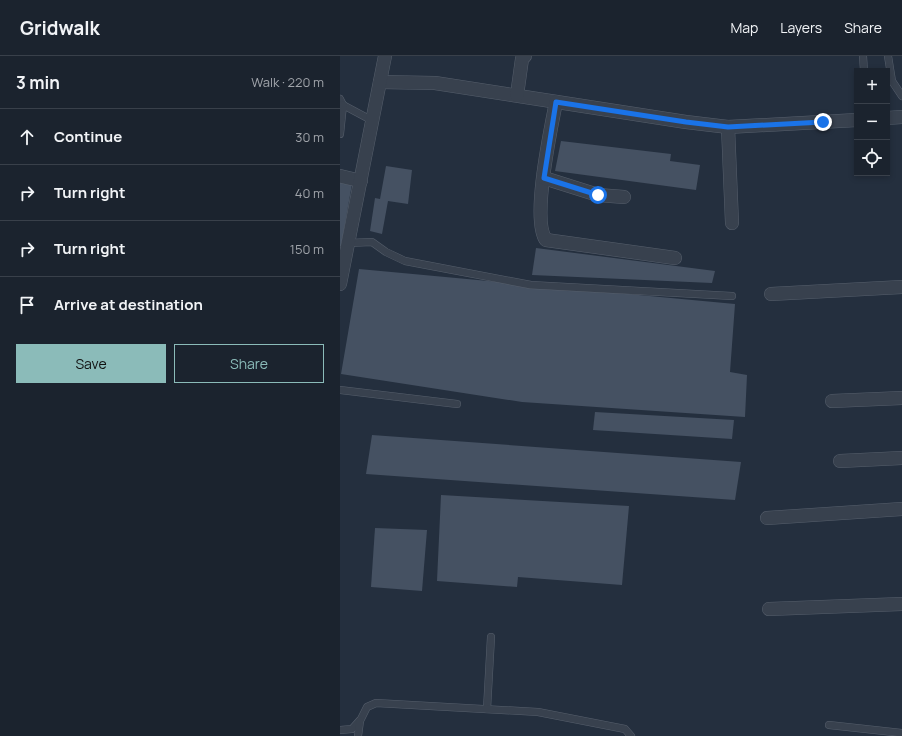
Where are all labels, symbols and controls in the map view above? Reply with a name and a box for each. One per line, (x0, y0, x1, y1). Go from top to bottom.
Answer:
text: Gridwalk (20, 15, 100, 41)
text: Map (730, 18, 758, 37)
text: Layers (780, 18, 822, 37)
text: Share (844, 18, 882, 37)
map controls (854, 68, 890, 176)
button: + (854, 68, 890, 104)
text: 3 min (16, 71, 60, 94)
text: Walk · 220 m (251, 73, 324, 91)
button: − (854, 104, 890, 140)
route end (814, 113, 832, 131)
icon: ahead (16, 126, 38, 148)
text: Continue (54, 126, 122, 147)
text: 30 m (295, 128, 324, 146)
button: locate (854, 140, 890, 176)
icon: right (16, 182, 38, 204)
text: Turn right (54, 182, 125, 203)
text: 40 m (295, 184, 324, 202)
route start (589, 186, 607, 204)
icon: right (16, 238, 38, 260)
text: Turn right (54, 238, 125, 259)
text: 150 m (290, 240, 324, 258)
icon: arrive (16, 294, 38, 316)
text: Arrive at destination (54, 294, 203, 315)
button: Save (16, 344, 166, 383)
button: Share (174, 344, 324, 383)

